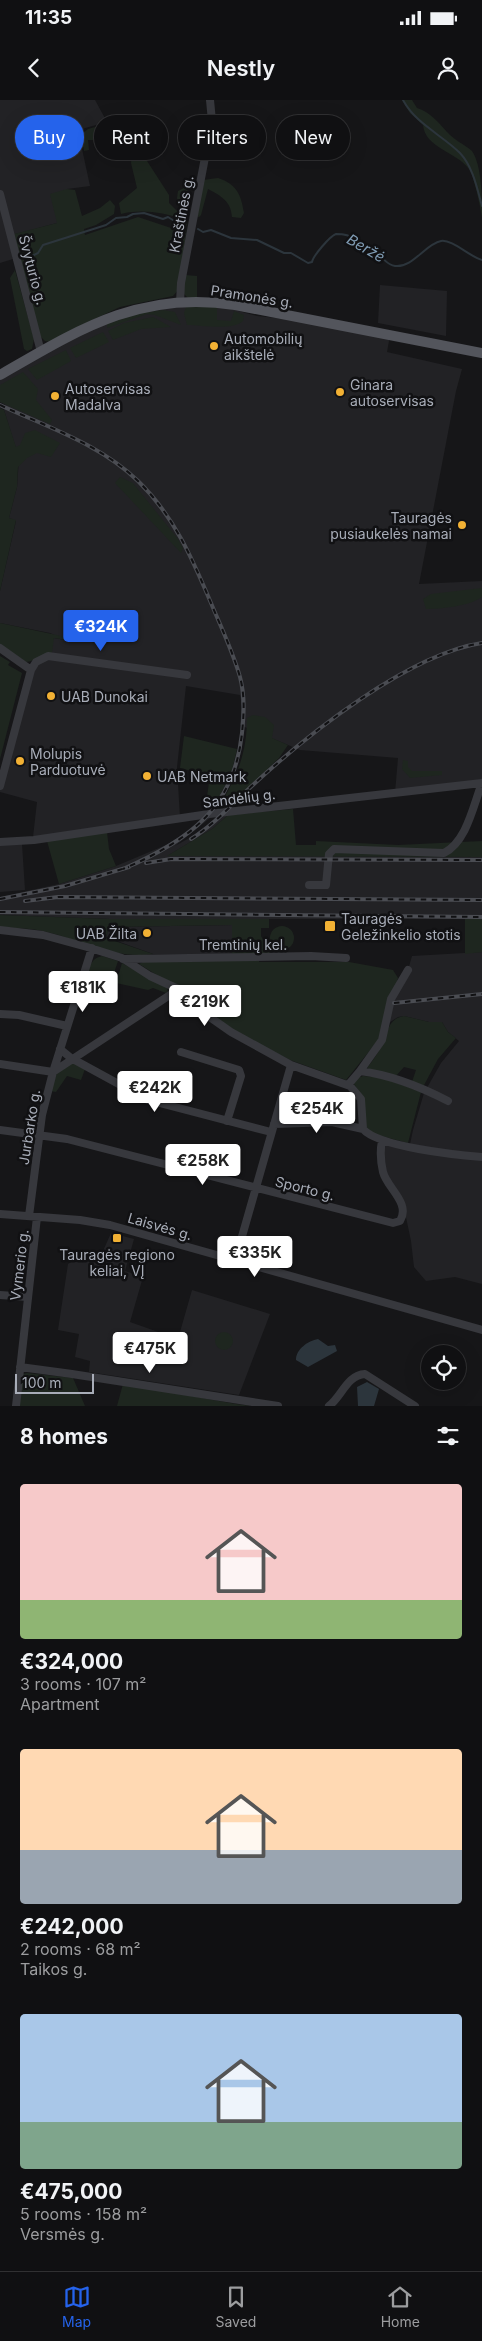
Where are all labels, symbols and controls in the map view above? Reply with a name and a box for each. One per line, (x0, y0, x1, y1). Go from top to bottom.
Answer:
text: 11:35 (25, 6, 72, 29)
icon: back (20, 54, 48, 82)
icon: person (434, 54, 462, 82)
text: Nestly (207, 55, 275, 81)
chip: Buy (15, 115, 84, 160)
chip: Rent (94, 115, 168, 160)
chip: Filters (178, 115, 266, 160)
chip: New (276, 115, 350, 160)
street label: Kraštinės g. (165, 174, 197, 254)
water label: Beržė (344, 230, 388, 266)
street label: Švyturio g. (16, 233, 50, 307)
street label: Pramonės g. (210, 281, 294, 311)
place label: Automobilių aikštelė (224, 330, 302, 363)
marker: Automobilių aikštelė (208, 340, 220, 352)
place label: Ginara autoservisas (350, 376, 434, 409)
place label: Autoservisas Madalva (65, 380, 151, 413)
marker: Ginara autoservisas (334, 386, 346, 398)
marker: Autoservisas Madalva (49, 390, 61, 402)
place label: Tauragės pusiaukelės namai (330, 509, 452, 542)
marker: Tauragės pusiaukelės namai (456, 519, 468, 531)
pin: €324K (66, 610, 136, 652)
text: €324K (74, 616, 128, 636)
place label: UAB Dunokai (61, 688, 148, 705)
marker: UAB Dunokai (45, 690, 57, 702)
place label: Molupis Parduotuvė (30, 745, 106, 778)
marker: Molupis Parduotuvė (14, 755, 26, 767)
place label: UAB Netmark (157, 768, 247, 785)
marker: UAB Netmark (141, 770, 153, 782)
street label: Sandėlių g. (202, 785, 276, 811)
place label: Tauragės Geležinkelio stotis (341, 910, 461, 943)
marker: Tauragės Geležinkelio stotis (323, 919, 337, 933)
place label: UAB Žilta (76, 925, 137, 942)
marker: UAB Žilta (141, 927, 153, 939)
street label: Tremtinių kel. (199, 936, 287, 953)
pin: €181K (48, 970, 118, 1013)
text: €181K (60, 977, 106, 997)
pin: €219K (170, 984, 240, 1027)
text: €219K (180, 991, 230, 1011)
pin: €242K (120, 1070, 190, 1113)
text: €242K (128, 1077, 182, 1097)
street label: Jurbarko g. (15, 1088, 43, 1166)
pin: €254K (282, 1092, 352, 1134)
text: €254K (290, 1098, 344, 1118)
pin: €258K (168, 1144, 238, 1186)
text: €258K (176, 1150, 230, 1170)
street label: Sporto g. (273, 1172, 337, 1204)
street label: Laisvės g. (126, 1209, 194, 1243)
street label: Vymerio g. (6, 1228, 32, 1302)
marker: Tauragės regiono keliai, VĮ (111, 1232, 123, 1244)
pin: €335K (220, 1236, 290, 1278)
text: €335K (228, 1242, 282, 1262)
place label: Tauragės regiono keliai, VĮ (59, 1246, 175, 1279)
pin: €475K (115, 1332, 185, 1374)
text: €475K (124, 1338, 176, 1358)
map controls (421, 1345, 466, 1390)
button: locate (421, 1345, 466, 1390)
scale bar (15, 1371, 94, 1394)
text: 100 m (22, 1374, 62, 1391)
icon: filters (434, 1422, 462, 1450)
text: 8 homes (20, 1424, 108, 1449)
icon: home (196, 1516, 286, 1606)
text: €324,000 (20, 1649, 123, 1674)
text: 3 rooms · 107 m² (20, 1674, 146, 1694)
text: Apartment (20, 1694, 100, 1714)
icon: home (196, 1781, 286, 1871)
text: €242,000 (20, 1914, 124, 1939)
text: 2 rooms · 68 m² (20, 1939, 141, 1959)
text: Taikos g. (20, 1959, 87, 1979)
icon: home (196, 2046, 286, 2136)
text: €475,000 (20, 2179, 122, 2204)
text: 5 rooms · 158 m² (20, 2204, 147, 2224)
text: Versmės g. (20, 2224, 105, 2244)
tab: Map (62, 2283, 91, 2330)
tab: Saved (215, 2283, 256, 2330)
tab: Home (381, 2283, 420, 2330)

